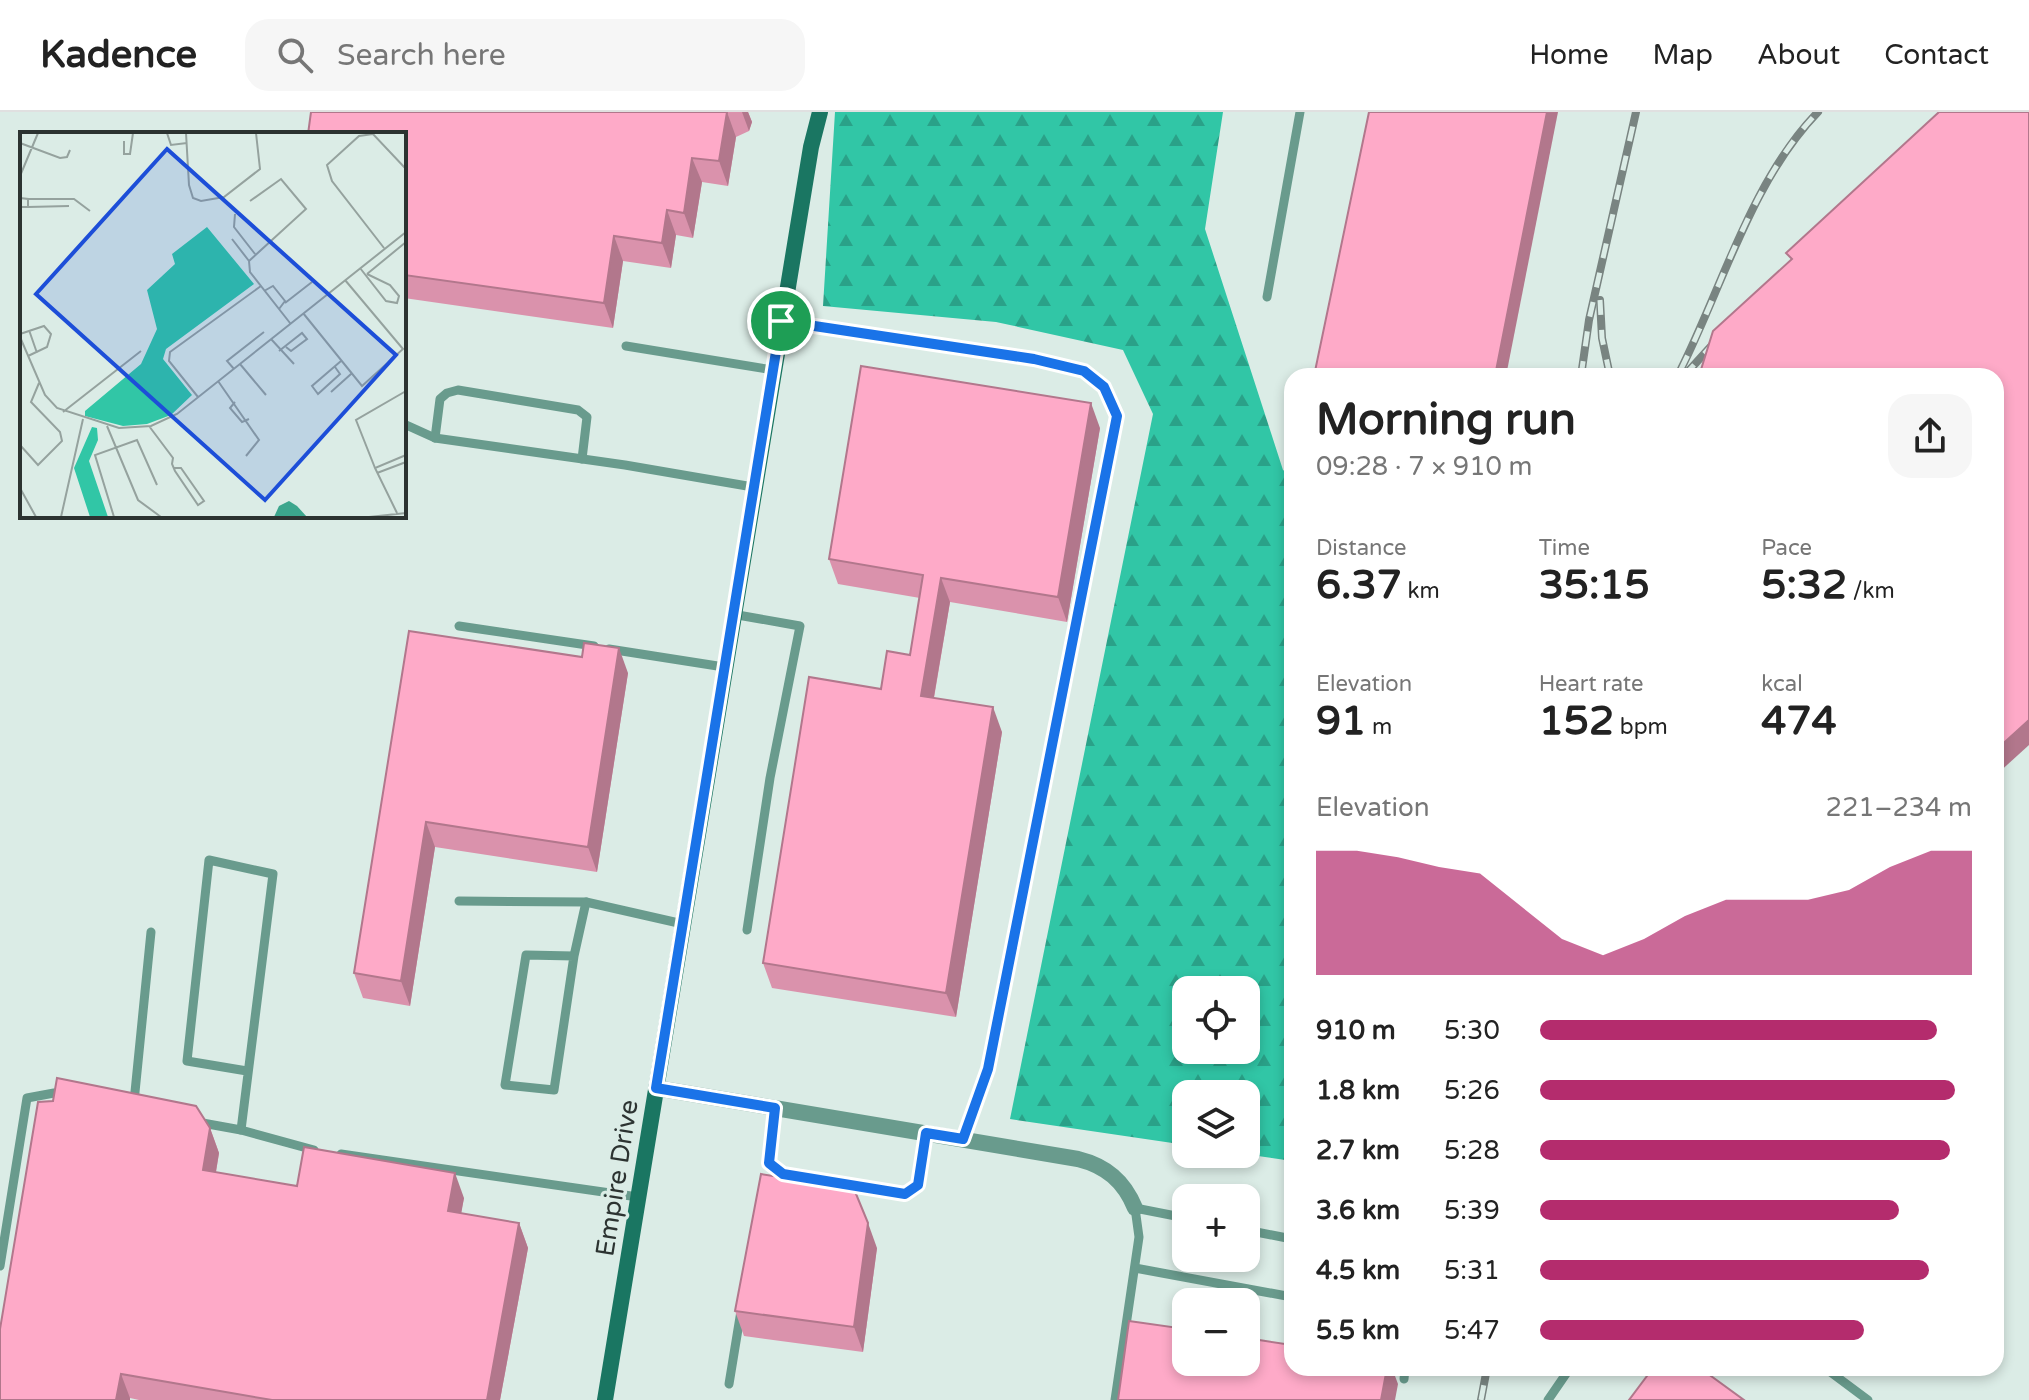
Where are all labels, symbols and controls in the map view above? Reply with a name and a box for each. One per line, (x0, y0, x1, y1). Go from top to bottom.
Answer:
search box (245, 19, 805, 91)
text: Kadence (40, 32, 197, 78)
icon: search (273, 33, 317, 77)
text: Search here (337, 37, 506, 74)
text: Home (1529, 38, 1609, 72)
text: Map (1653, 38, 1713, 72)
text: About (1757, 38, 1840, 72)
text: Contact (1884, 38, 1989, 72)
inset map (20, 132, 406, 518)
pin (747, 287, 815, 355)
icon: arrive (759, 299, 803, 343)
text: Morning run (1316, 394, 1576, 447)
button: share (1888, 394, 1972, 478)
text: 09:28 · 7 × 910 m (1316, 451, 1532, 482)
text: Distance (1316, 535, 1407, 561)
text: Time (1539, 535, 1590, 561)
text: Pace (1761, 535, 1812, 561)
text: 6.37 (1316, 561, 1402, 609)
text: 35:15 (1539, 561, 1650, 609)
text: 5:32 (1761, 561, 1847, 609)
text: km (1402, 578, 1440, 604)
text: /km (1847, 578, 1895, 604)
text: Elevation (1316, 671, 1412, 697)
text: Heart rate (1539, 671, 1644, 697)
text: kcal (1761, 671, 1803, 697)
text: 91 (1316, 697, 1366, 745)
text: 152 (1539, 697, 1614, 745)
text: 474 (1761, 697, 1837, 745)
text: m (1366, 714, 1392, 740)
text: bpm (1614, 714, 1668, 740)
text: Elevation (1316, 792, 1430, 823)
text: 221–234 m (1826, 792, 1972, 823)
map controls (1172, 976, 1260, 1376)
button: locate (1172, 976, 1260, 1064)
text: 910 m (1316, 1015, 1396, 1046)
text: 5:30 (1444, 1015, 1500, 1046)
text: 1.8 km (1316, 1075, 1400, 1106)
text: 5:26 (1444, 1075, 1500, 1106)
button: layers (1172, 1080, 1260, 1168)
street label: Empire Drive (589, 1097, 645, 1259)
text: 2.7 km (1316, 1135, 1400, 1166)
text: 5:28 (1444, 1135, 1500, 1166)
button: + (1172, 1184, 1260, 1272)
text: 3.6 km (1316, 1195, 1400, 1226)
text: 5:39 (1444, 1195, 1500, 1226)
text: 4.5 km (1316, 1255, 1400, 1286)
text: 5:31 (1444, 1255, 1500, 1286)
button: − (1172, 1288, 1260, 1376)
text: 5.5 km (1316, 1315, 1400, 1346)
text: 5:47 (1444, 1315, 1500, 1346)

